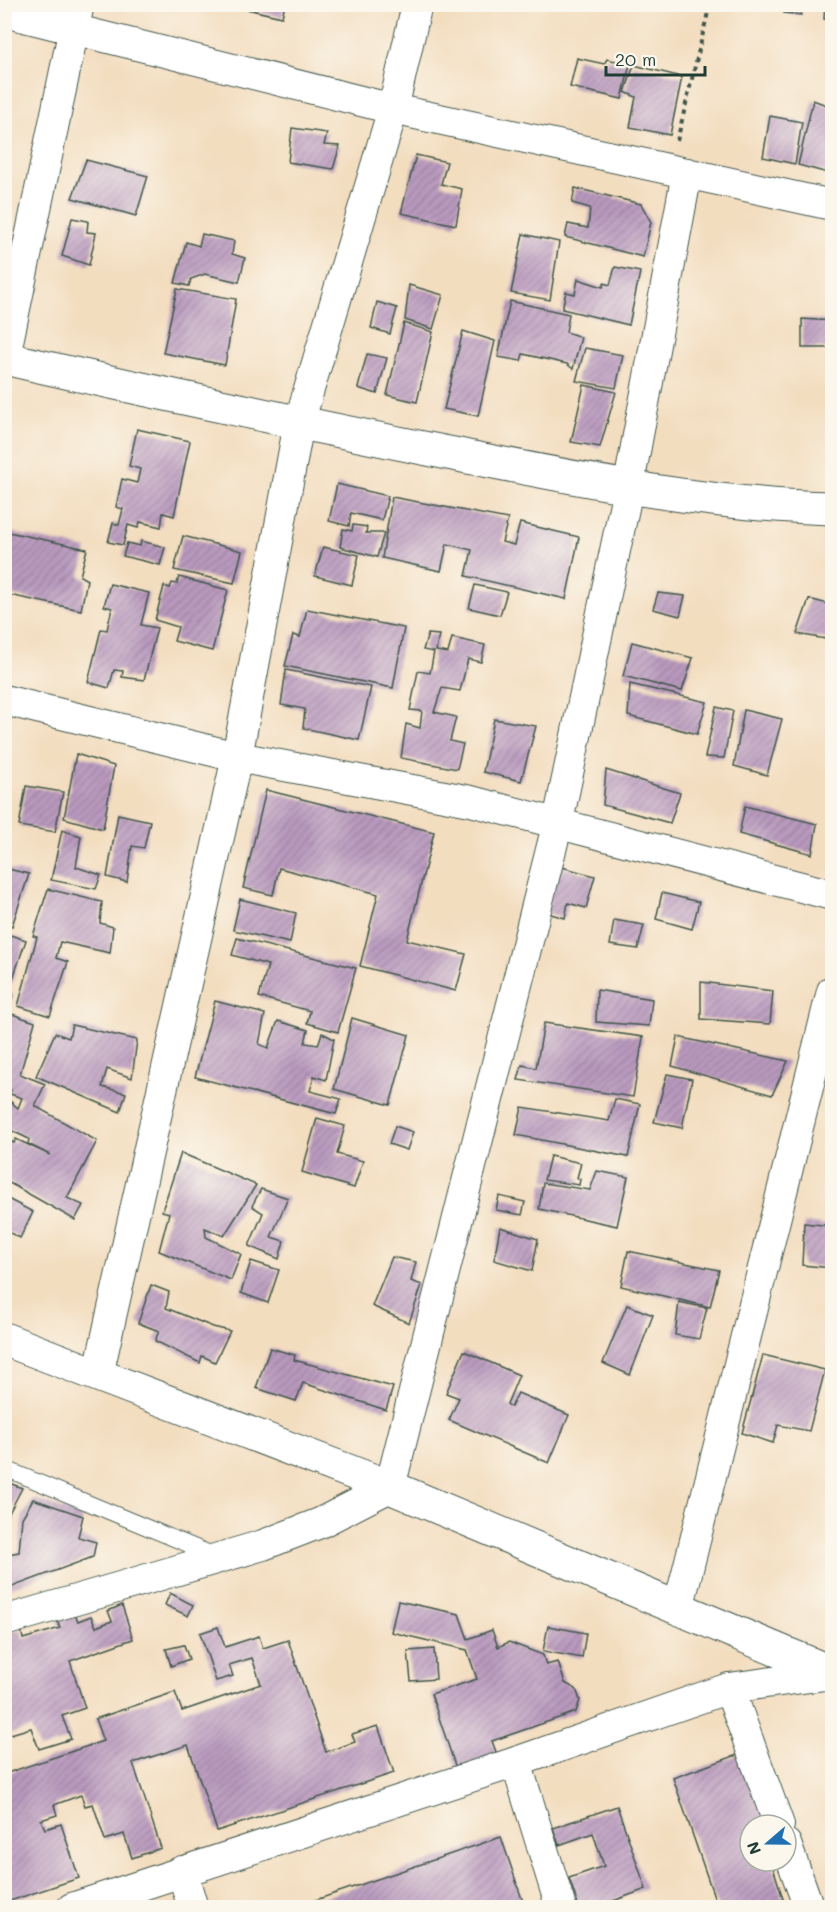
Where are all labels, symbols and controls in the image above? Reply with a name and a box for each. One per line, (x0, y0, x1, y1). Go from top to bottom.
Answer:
scale bar (606, 39, 705, 77)
text: 20 m (615, 47, 656, 71)
north arrow (738, 1813, 798, 1873)
text: N (741, 1839, 765, 1858)

